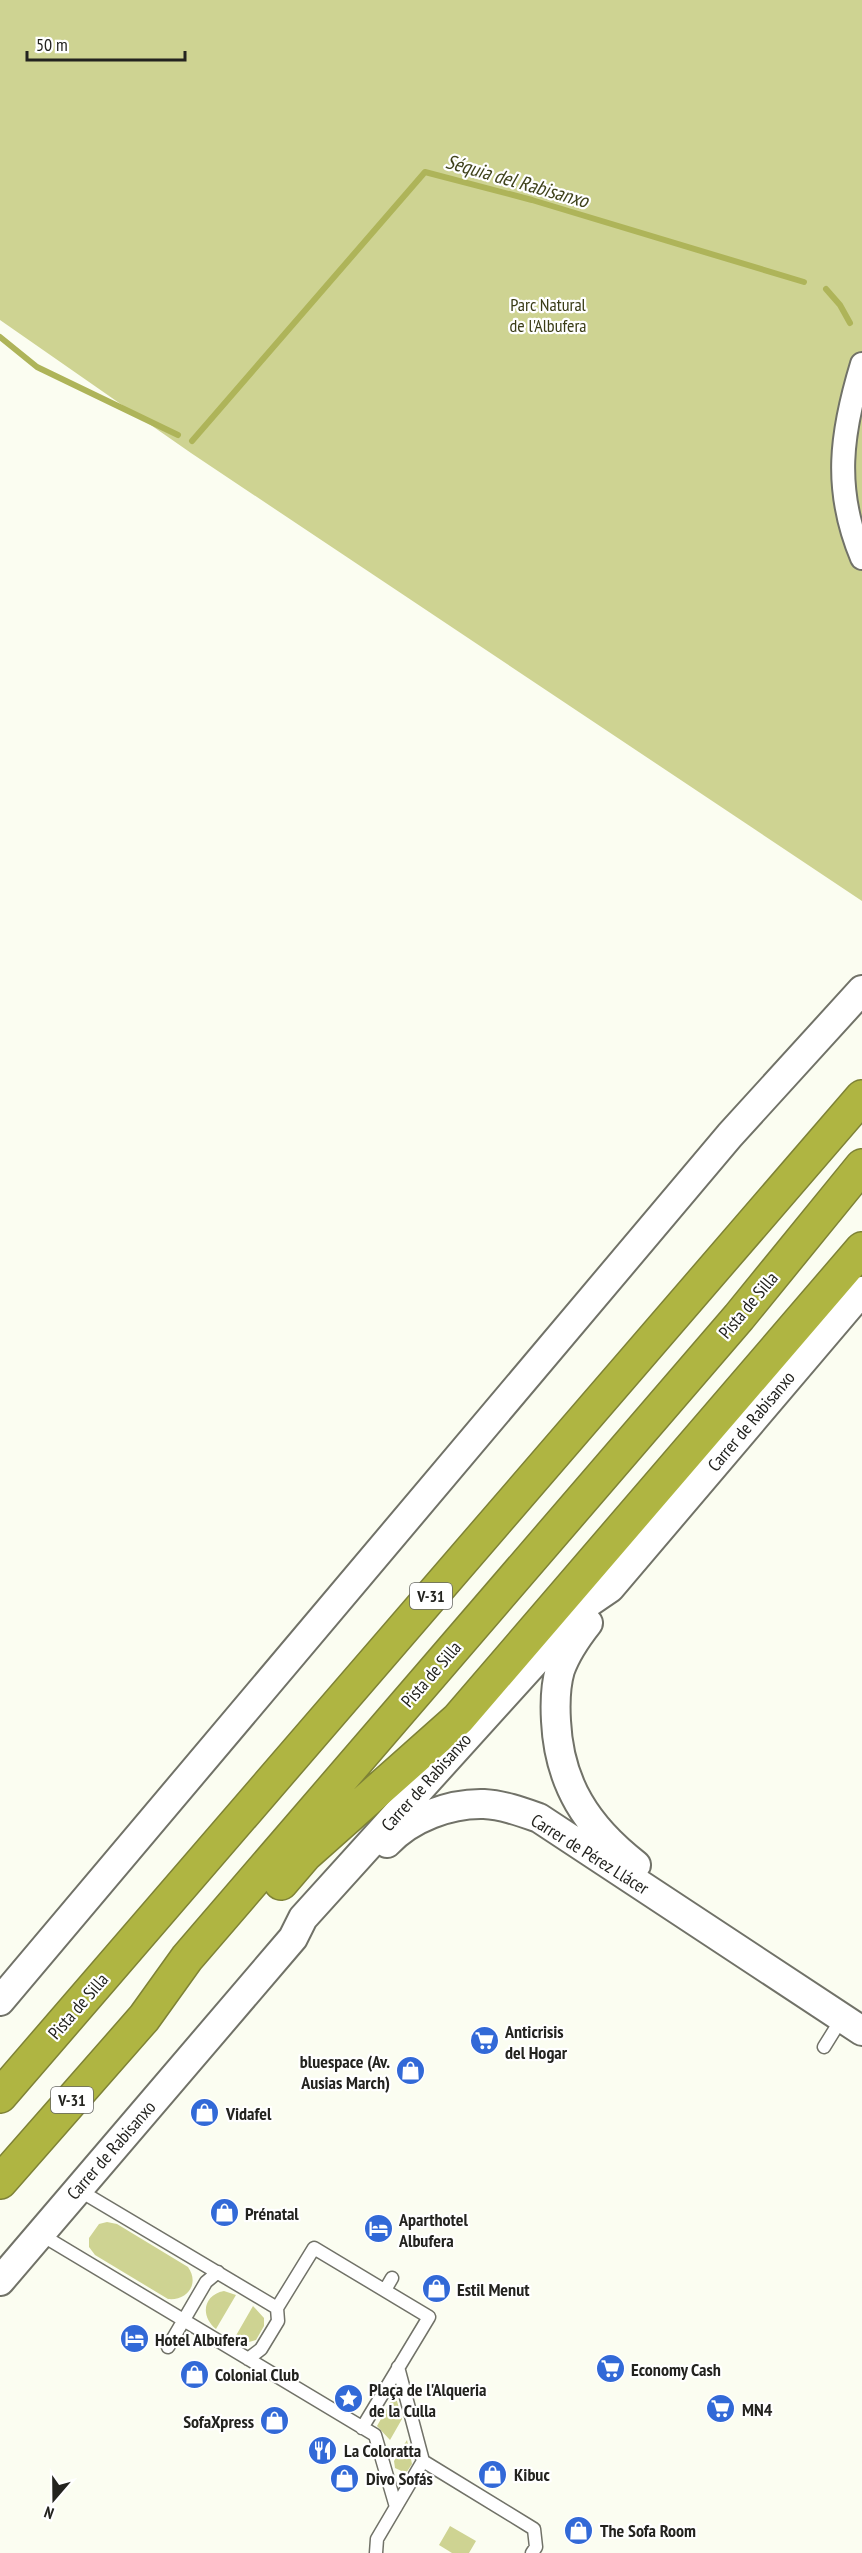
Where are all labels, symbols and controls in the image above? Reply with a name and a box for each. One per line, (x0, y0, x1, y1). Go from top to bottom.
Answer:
scale bar (27, 24, 184, 62)
text: 50 m (36, 33, 68, 56)
water label: Séquia del Rabisanxo (443, 148, 593, 214)
park label: Parc Natural de l'Albufera (509, 293, 587, 337)
street label: Pista de Silla (713, 1267, 783, 1343)
street label: Carrer de Rabisanxo (702, 1366, 800, 1476)
road number: V-31 (410, 1583, 452, 1609)
street label: Pista de Silla (396, 1636, 466, 1712)
street label: Carrer de Rabisanxo (376, 1728, 476, 1836)
street label: Carrer de Pérez Llácer (527, 1809, 653, 1899)
street label: Pista de Silla (43, 1968, 113, 2044)
place label: Anticrisis del Hogar (504, 2020, 568, 2064)
supermarket icon: Anticrisis del Hogar (468, 2025, 500, 2057)
place label: bluespace (Av. Ausias March) (300, 2050, 390, 2094)
shop icon: bluespace (Av. Ausias March) (395, 2055, 427, 2087)
road number: V-31 (51, 2087, 93, 2113)
street label: Carrer de Rabisanxo (62, 2096, 160, 2204)
shop icon: Vidafel (189, 2097, 221, 2129)
place label: Vidafel (225, 2102, 272, 2125)
shop icon: Prénatal (208, 2197, 240, 2229)
place label: Prénatal (245, 2202, 299, 2225)
place label: Aparthotel Albufera (398, 2208, 468, 2252)
hotel icon: Aparthotel Albufera (362, 2213, 394, 2245)
shop icon: Estil Menut (420, 2273, 452, 2305)
place label: Estil Menut (457, 2278, 530, 2301)
hotel icon: Hotel Albufera (118, 2323, 150, 2355)
place label: Hotel Albufera (155, 2328, 248, 2351)
supermarket icon: Economy Cash (594, 2353, 626, 2385)
shop icon: Colonial Club (178, 2358, 210, 2390)
place label: Economy Cash (631, 2358, 721, 2381)
place label: Colonial Club (215, 2363, 299, 2386)
place label: Plaça de l'Alqueria de la Culla (369, 2378, 486, 2422)
place icon: Plaça de l'Alqueria de la Culla (332, 2383, 364, 2415)
supermarket icon: MN4 (705, 2393, 737, 2425)
place label: MN4 (742, 2398, 773, 2421)
shop icon: SofaXpress (259, 2405, 291, 2437)
place label: SofaXpress (183, 2410, 254, 2433)
restaurant icon: La Coloratta (307, 2434, 339, 2466)
place label: La Coloratta (344, 2439, 421, 2462)
shop icon: Kibuc (477, 2458, 509, 2490)
shop icon: Divo Sofás (329, 2462, 361, 2494)
place label: Kibuc (514, 2463, 550, 2486)
place label: Divo Sofás (366, 2467, 433, 2490)
north arrow (24, 2469, 84, 2529)
text: N (41, 2502, 56, 2524)
shop icon: The Sofa Room (563, 2514, 595, 2546)
place label: The Sofa Room (600, 2519, 696, 2542)

